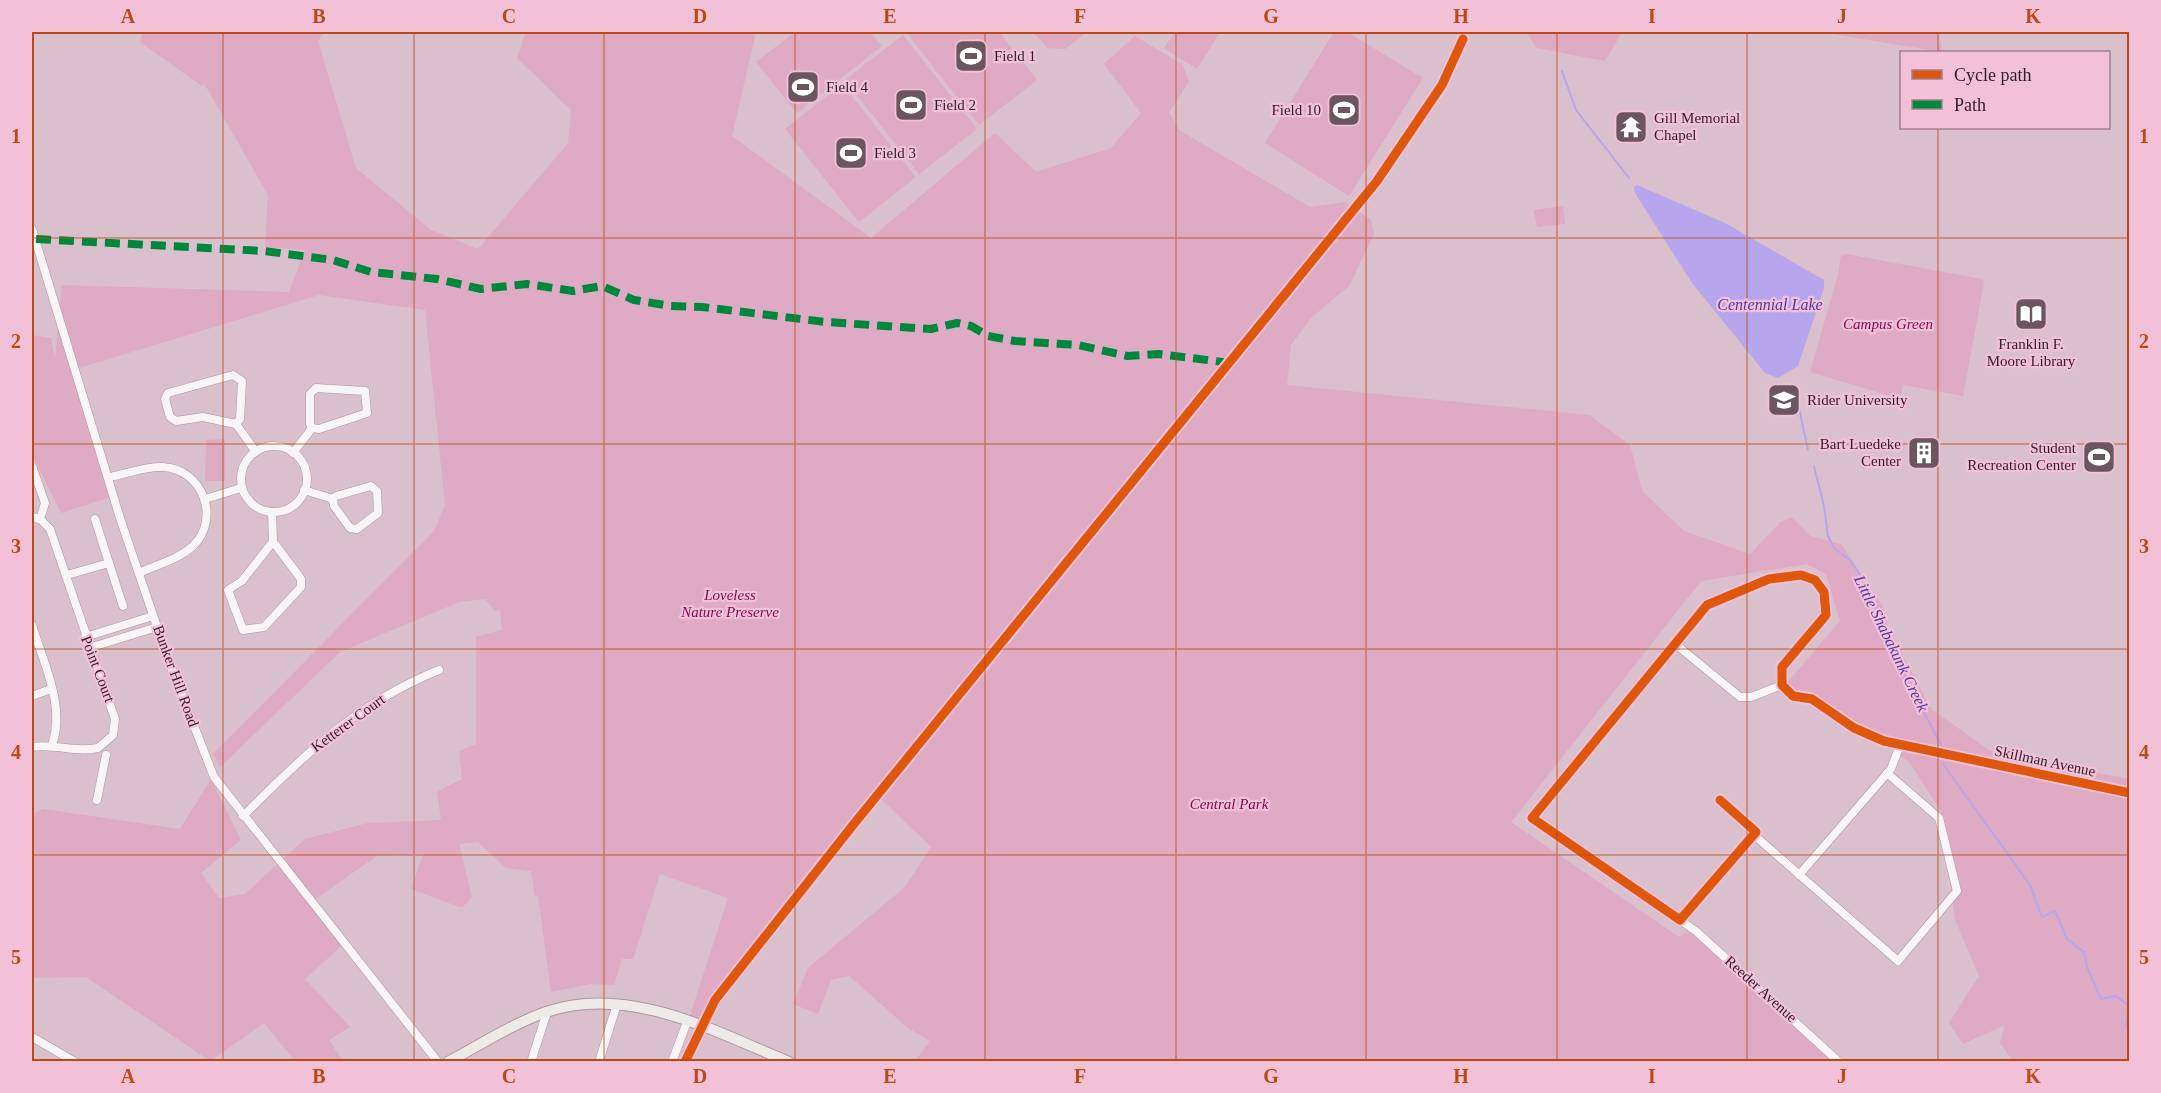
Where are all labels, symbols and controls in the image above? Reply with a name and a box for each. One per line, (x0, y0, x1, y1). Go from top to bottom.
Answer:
text: A (121, 5, 136, 27)
text: B (312, 5, 326, 27)
text: C (502, 5, 516, 27)
text: D (693, 5, 707, 27)
text: E (883, 5, 897, 27)
text: F (1074, 5, 1086, 27)
text: G (1263, 5, 1279, 27)
text: H (1453, 5, 1469, 27)
text: I (1648, 5, 1656, 27)
text: J (1837, 5, 1847, 27)
text: K (2025, 5, 2041, 27)
sports icon: Field 1 (953, 38, 989, 74)
place label: Field 1 (994, 48, 1036, 64)
legend (1900, 51, 2110, 129)
text: Cycle path (1954, 65, 2031, 85)
sports icon: Field 4 (785, 69, 821, 105)
place label: Field 4 (826, 79, 869, 95)
sports icon: Field 2 (893, 87, 929, 123)
sports icon: Field 10 (1326, 92, 1362, 128)
text: Path (1954, 95, 1986, 115)
place label: Field 2 (934, 97, 976, 113)
place label: Field 10 (1271, 102, 1321, 118)
temple icon: Gill Memorial Chapel (1613, 109, 1649, 145)
place label: Gill Memorial Chapel (1654, 110, 1740, 143)
text: 1 (11, 125, 21, 147)
text: 1 (2139, 125, 2149, 147)
sports icon: Field 3 (833, 135, 869, 171)
place label: Field 3 (874, 145, 916, 161)
water label: Centennial Lake (1717, 296, 1823, 313)
library icon: Franklin F. Moore Library (2013, 296, 2049, 332)
park label: Campus Green (1843, 316, 1933, 332)
text: 2 (11, 330, 21, 352)
text: 2 (2139, 330, 2149, 352)
place label: Franklin F. Moore Library (1987, 336, 2076, 369)
school or university icon: Rider University (1766, 382, 1802, 418)
place label: Rider University (1807, 392, 1908, 408)
building icon: Bart Luedeke Center (1906, 435, 1942, 471)
place label: Bart Luedeke Center (1820, 436, 1901, 469)
sports icon: Student Recreation Center (2081, 439, 2117, 475)
place label: Student Recreation Center (1967, 440, 2077, 473)
text: 3 (11, 535, 21, 557)
text: 3 (2139, 535, 2149, 557)
water label: Little Shabakunk Creek (1851, 571, 1932, 715)
park label: Loveless Nature Preserve (680, 587, 779, 620)
street label: Bunker Hill Road (150, 623, 202, 729)
street label: Point Court (78, 634, 118, 705)
street label: Ketterer Court (308, 690, 389, 755)
text: 4 (11, 741, 21, 763)
text: 4 (2139, 741, 2149, 763)
street label: Skillman Avenue (1993, 743, 2097, 780)
park label: Central Park (1190, 796, 1269, 812)
text: 5 (11, 946, 21, 968)
text: 5 (2139, 946, 2149, 968)
street label: Reeder Avenue (1722, 953, 1800, 1026)
text: A (121, 1065, 136, 1087)
text: B (312, 1065, 326, 1087)
text: C (502, 1065, 516, 1087)
text: D (693, 1065, 707, 1087)
text: E (883, 1065, 897, 1087)
text: F (1074, 1065, 1086, 1087)
text: G (1263, 1065, 1279, 1087)
text: H (1453, 1065, 1469, 1087)
text: I (1648, 1065, 1656, 1087)
text: J (1837, 1065, 1847, 1087)
text: K (2025, 1065, 2041, 1087)

